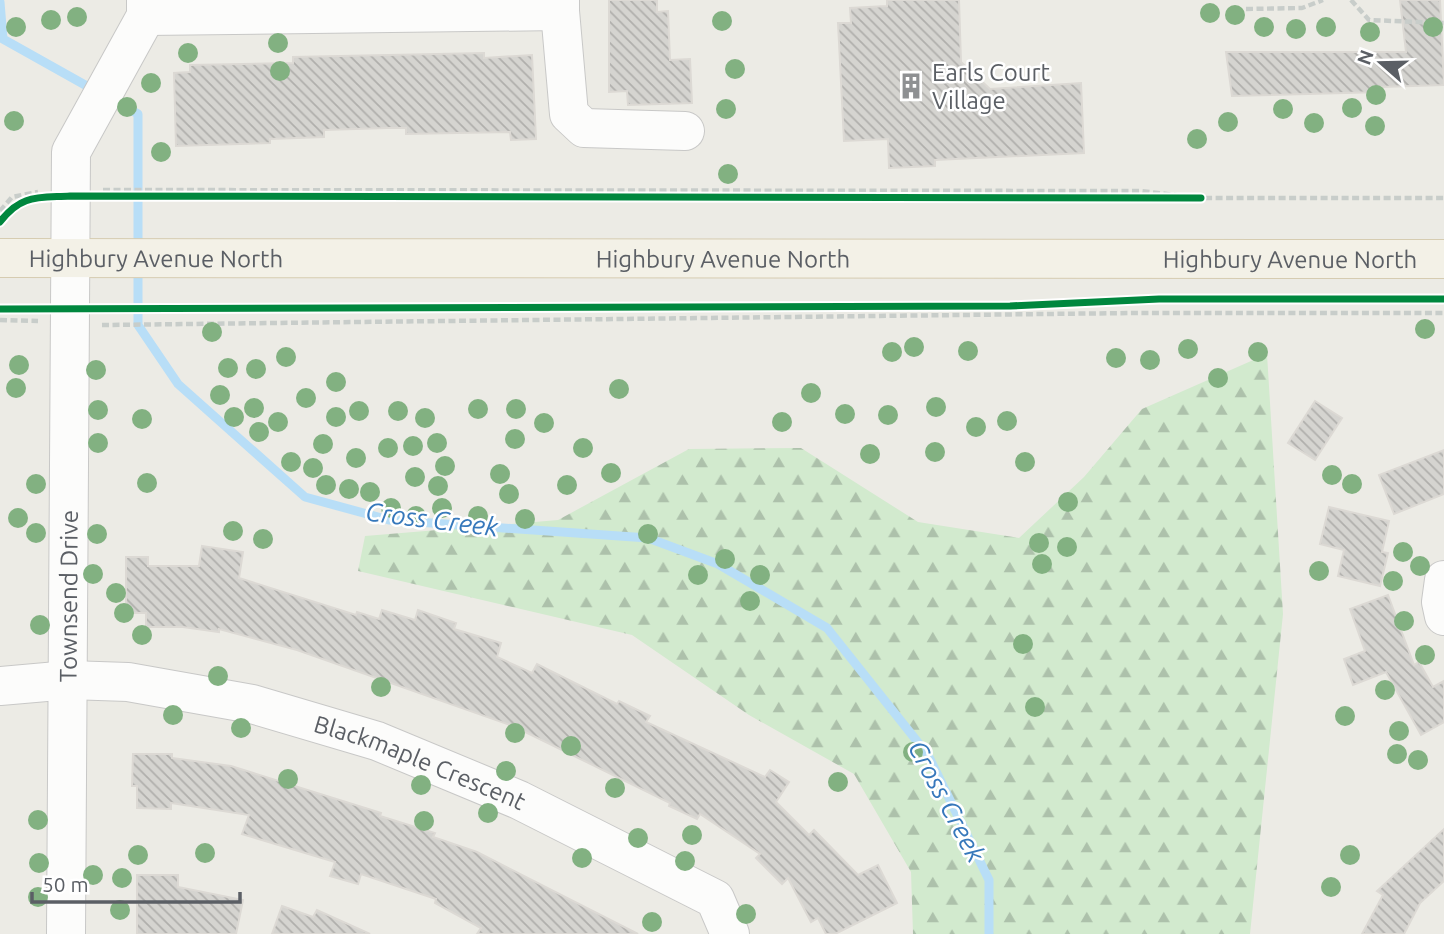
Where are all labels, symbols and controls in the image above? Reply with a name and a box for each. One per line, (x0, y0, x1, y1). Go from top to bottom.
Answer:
north arrow (1346, 28, 1416, 98)
text: N (1352, 47, 1378, 68)
place label: Earls Court Village (932, 59, 1051, 114)
building icon: Earls Court Village (896, 71, 926, 101)
street label: Highbury Avenue North (29, 245, 283, 272)
street label: Highbury Avenue North (596, 245, 850, 272)
street label: Highbury Avenue North (1163, 245, 1417, 272)
water label: Cross Creek (364, 496, 501, 542)
street label: Townsend Drive (54, 510, 82, 682)
street label: Blackmaple Crescent (311, 710, 531, 815)
water label: Cross Creek (903, 735, 991, 867)
scale bar (32, 860, 240, 904)
text: 50 m (42, 872, 89, 896)

